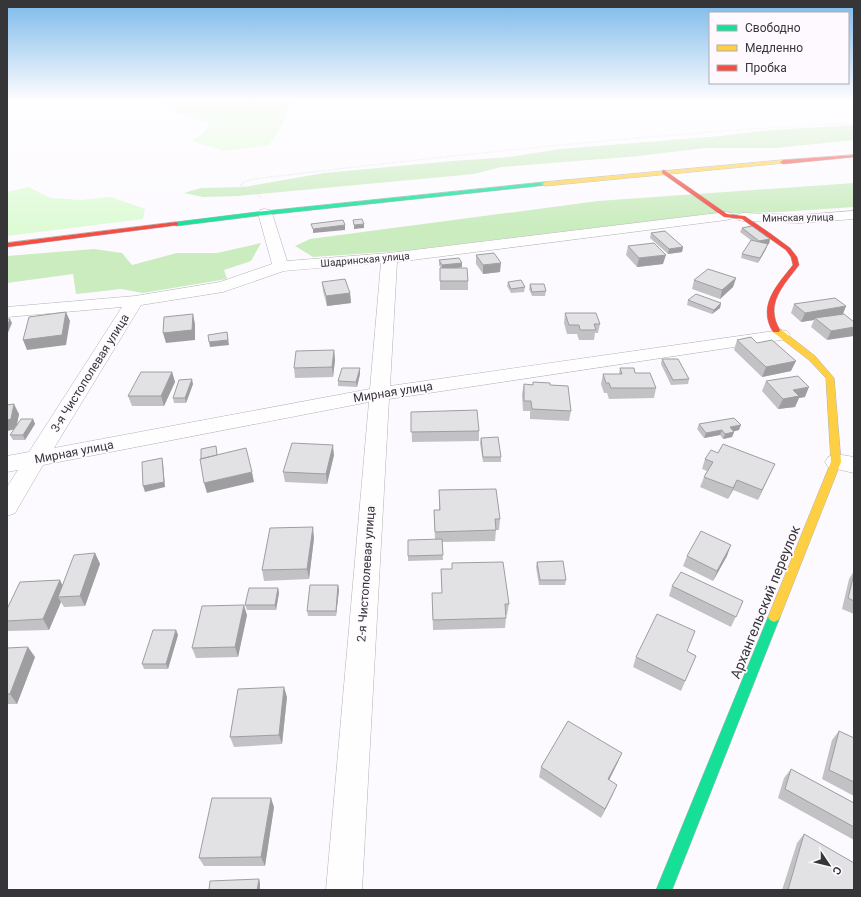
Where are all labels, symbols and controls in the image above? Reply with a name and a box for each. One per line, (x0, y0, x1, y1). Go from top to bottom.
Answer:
legend (709, 12, 849, 84)
text: Свободно (745, 21, 801, 35)
text: Медленно (745, 41, 803, 55)
text: Пробка (745, 61, 787, 75)
street label: Минская улица (762, 211, 834, 224)
street label: Шадринская улица (320, 250, 410, 269)
street label: 3-я Чистополевая улица (48, 311, 132, 435)
street label: Мирная улица (352, 379, 434, 405)
street label: Мирная улица (33, 437, 115, 467)
street label: 2-я Чистополевая улица (354, 506, 378, 642)
street label: Архангельский переулок (727, 523, 803, 681)
north arrow (809, 845, 849, 885)
text: С (829, 864, 844, 877)

